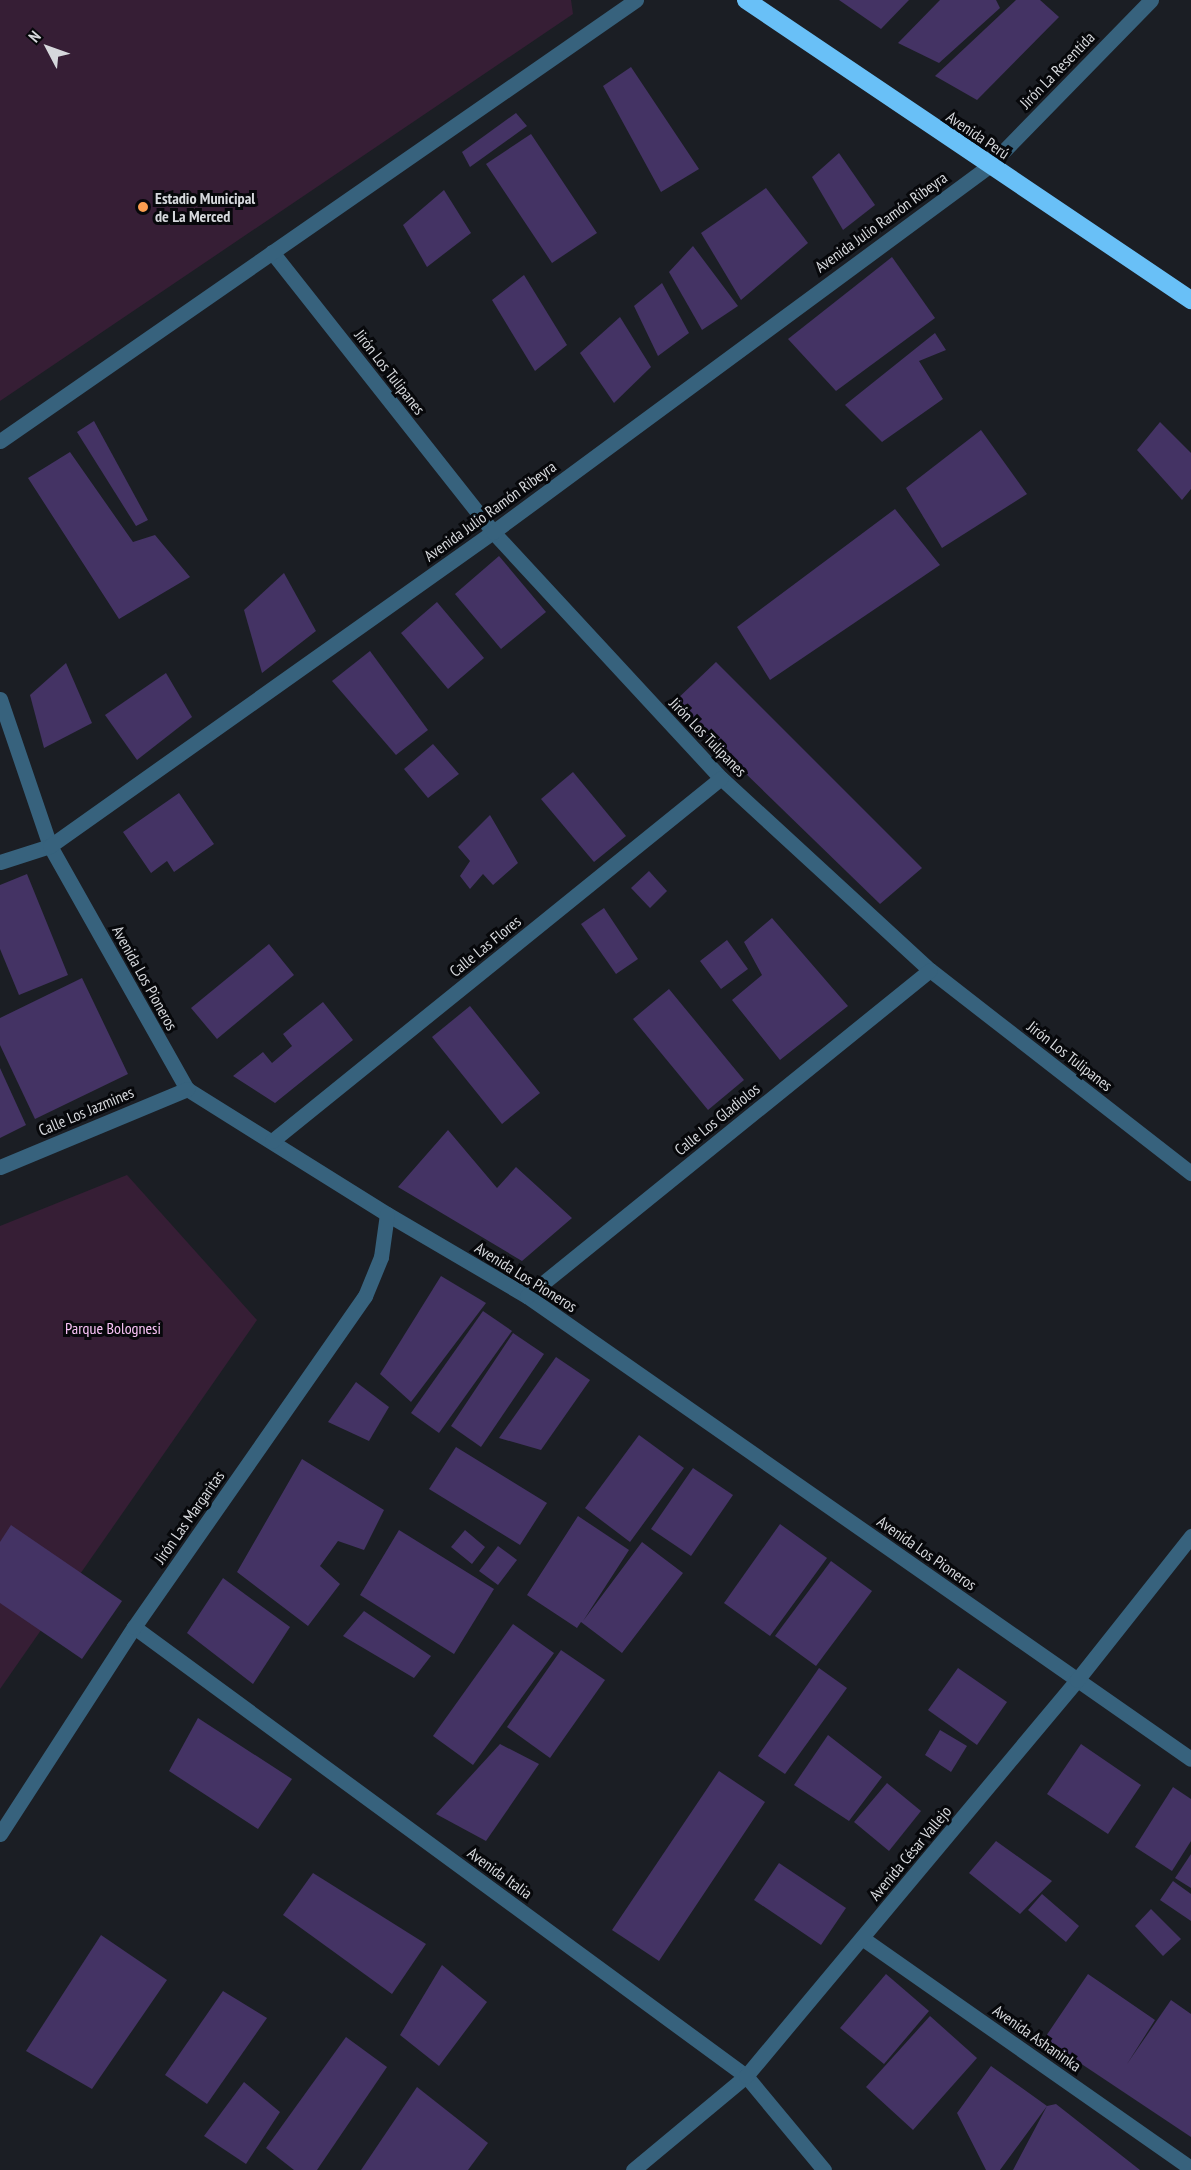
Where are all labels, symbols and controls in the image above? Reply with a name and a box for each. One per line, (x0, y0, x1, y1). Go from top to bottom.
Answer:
north arrow (18, 18, 78, 78)
text: N (24, 26, 45, 46)
street label: Jirón La Resentida (1016, 28, 1098, 112)
street label: Avenida Perú (943, 107, 1013, 163)
street label: Avenida Julio Ramón Ribeyra (811, 168, 951, 276)
place label: Estadio Municipal de La Merced (155, 188, 255, 226)
marker: Estadio Municipal de La Merced (136, 200, 150, 214)
street label: Jirón Los Tulipanes (351, 325, 429, 419)
street label: Avenida Julio Ramón Ribeyra (420, 457, 560, 565)
street label: Jirón Los Tulipanes (665, 693, 751, 781)
street label: Calle Las Flores (445, 911, 525, 981)
street label: Avenida Los Pioneros (108, 922, 182, 1034)
street label: Jirón Los Tulipanes (1023, 1017, 1117, 1095)
street label: Calle Los Gladiolos (671, 1079, 763, 1159)
street label: Calle Los Jazmines (36, 1082, 136, 1140)
street label: Avenida Los Pioneros (471, 1238, 581, 1316)
park label: Parque Bolognesi (65, 1318, 161, 1338)
street label: Jirón Las Margaritas (150, 1467, 228, 1567)
street label: Avenida Los Pioneros (874, 1512, 980, 1594)
street label: Avenida César Vallejo (865, 1802, 955, 1904)
street label: Avenida Italia (464, 1843, 536, 1903)
street label: Avenida Ashaninka (989, 2000, 1085, 2076)

